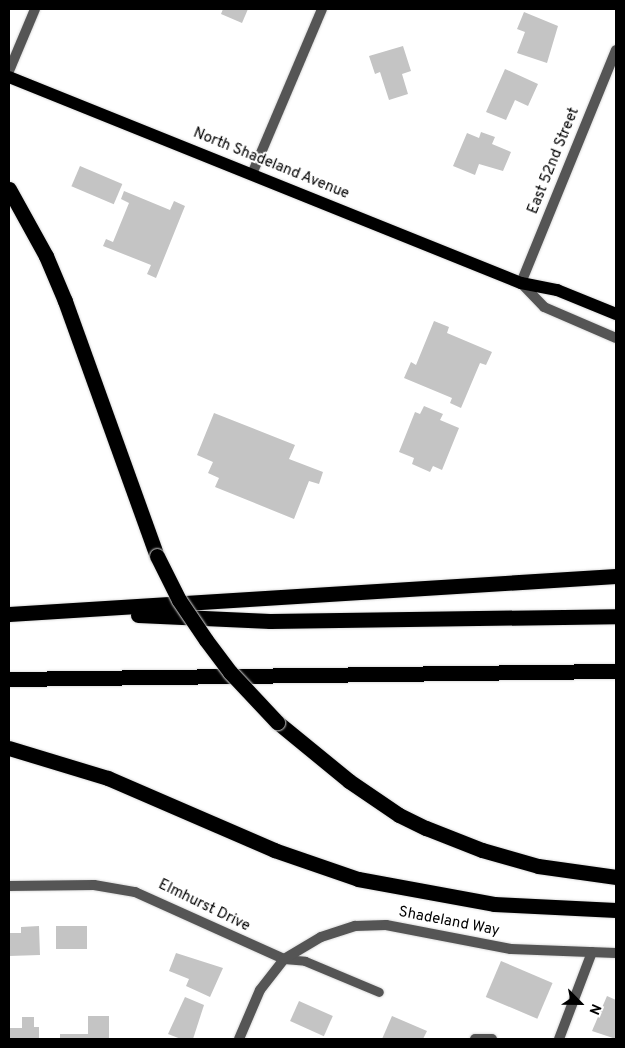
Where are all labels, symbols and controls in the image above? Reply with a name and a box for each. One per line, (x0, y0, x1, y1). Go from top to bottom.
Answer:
street label: East 52nd Street (524, 105, 584, 217)
street label: North Shadeland Avenue (190, 124, 352, 204)
street label: Elmhurst Drive (155, 876, 253, 936)
street label: Shadeland Way (397, 903, 501, 941)
north arrow (555, 978, 605, 1028)
text: N (584, 1001, 604, 1017)

